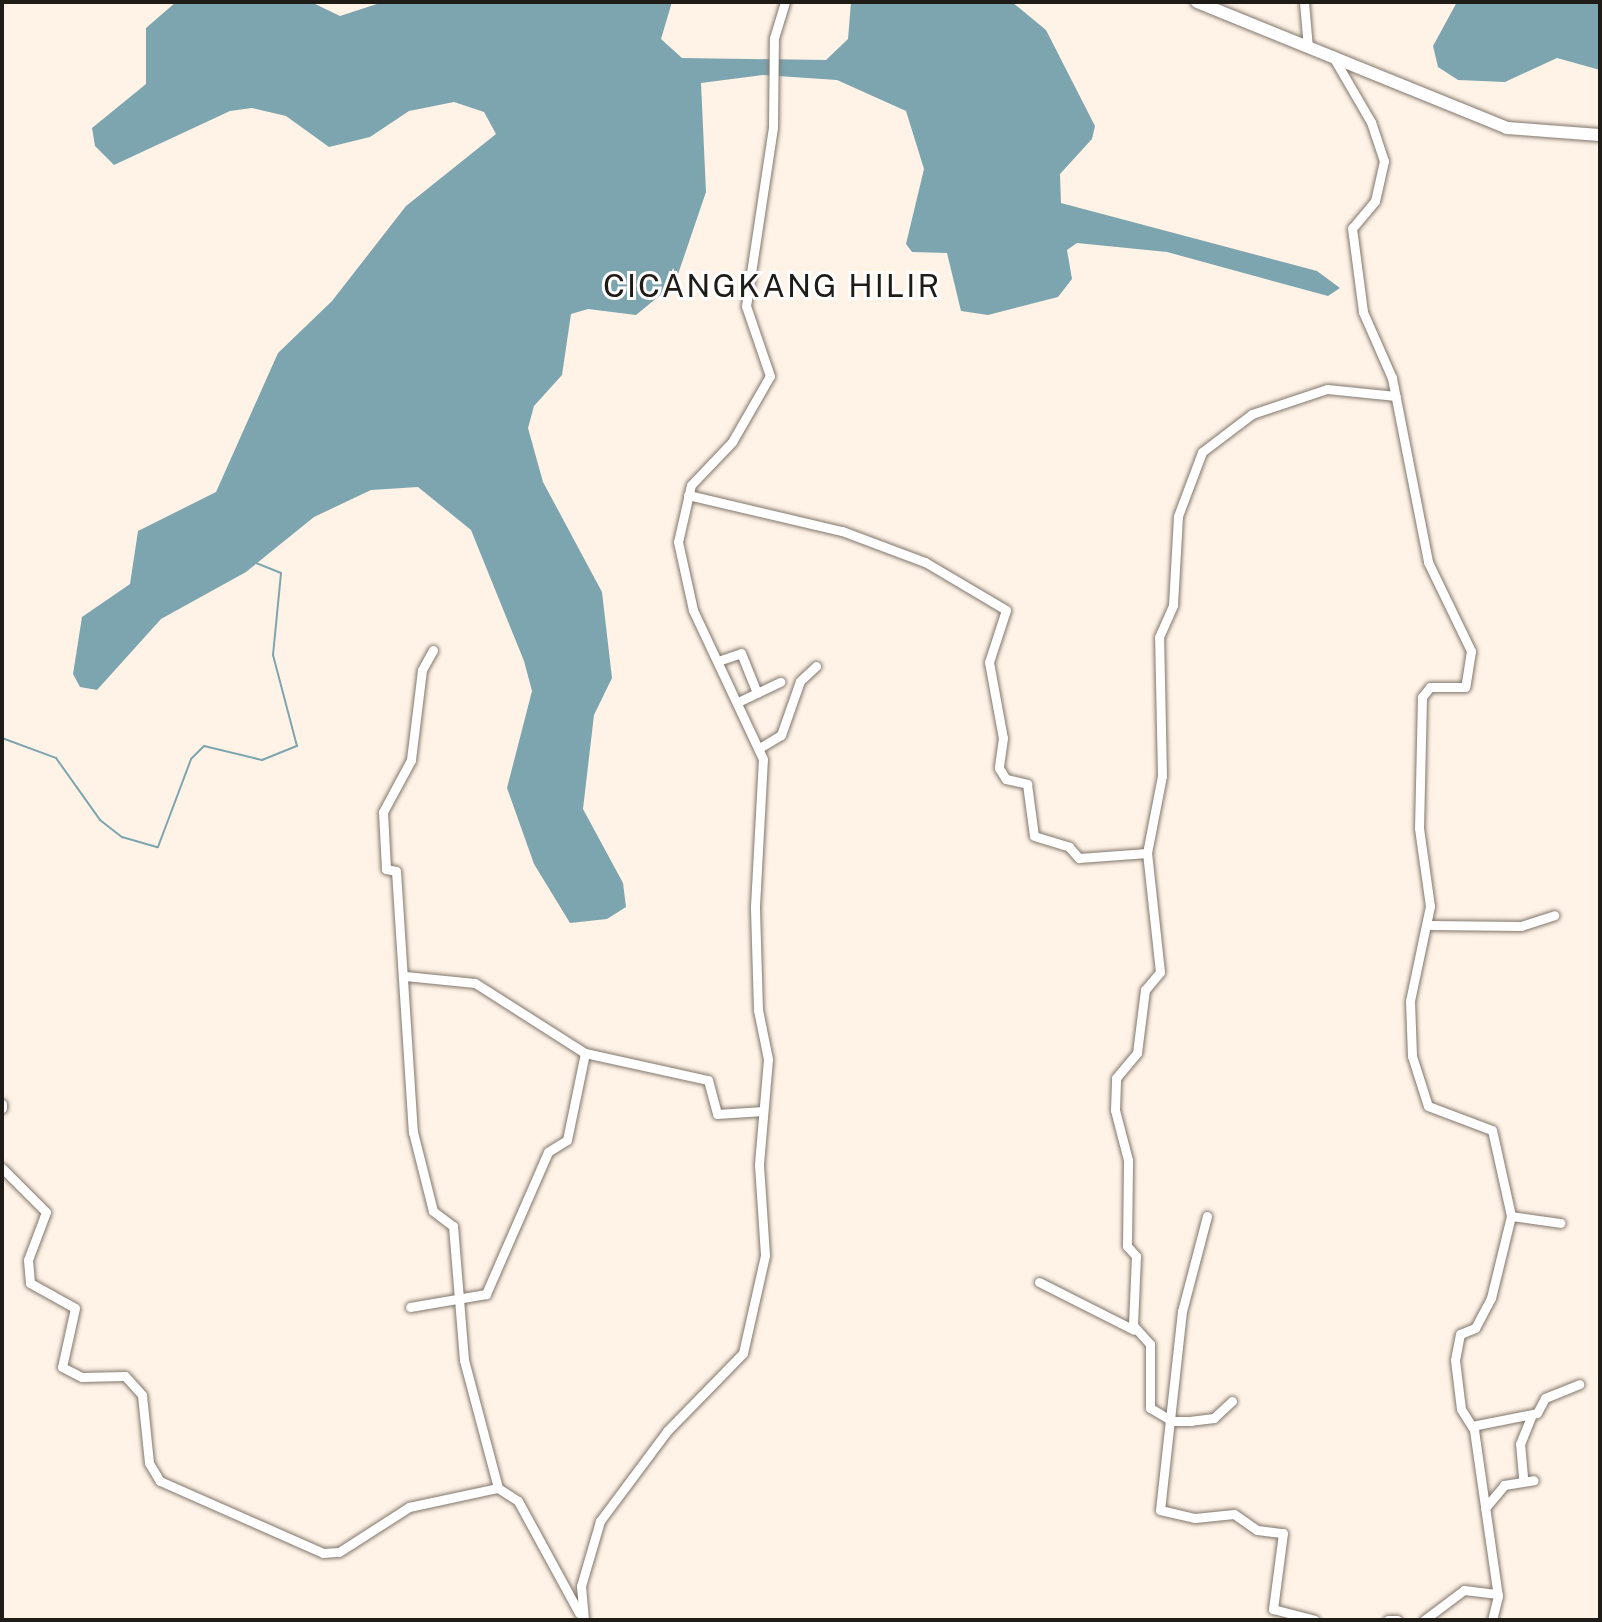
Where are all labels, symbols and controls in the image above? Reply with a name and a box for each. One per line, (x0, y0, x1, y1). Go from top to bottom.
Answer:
district label: CICANGKANG HILIR (603, 267, 941, 305)

